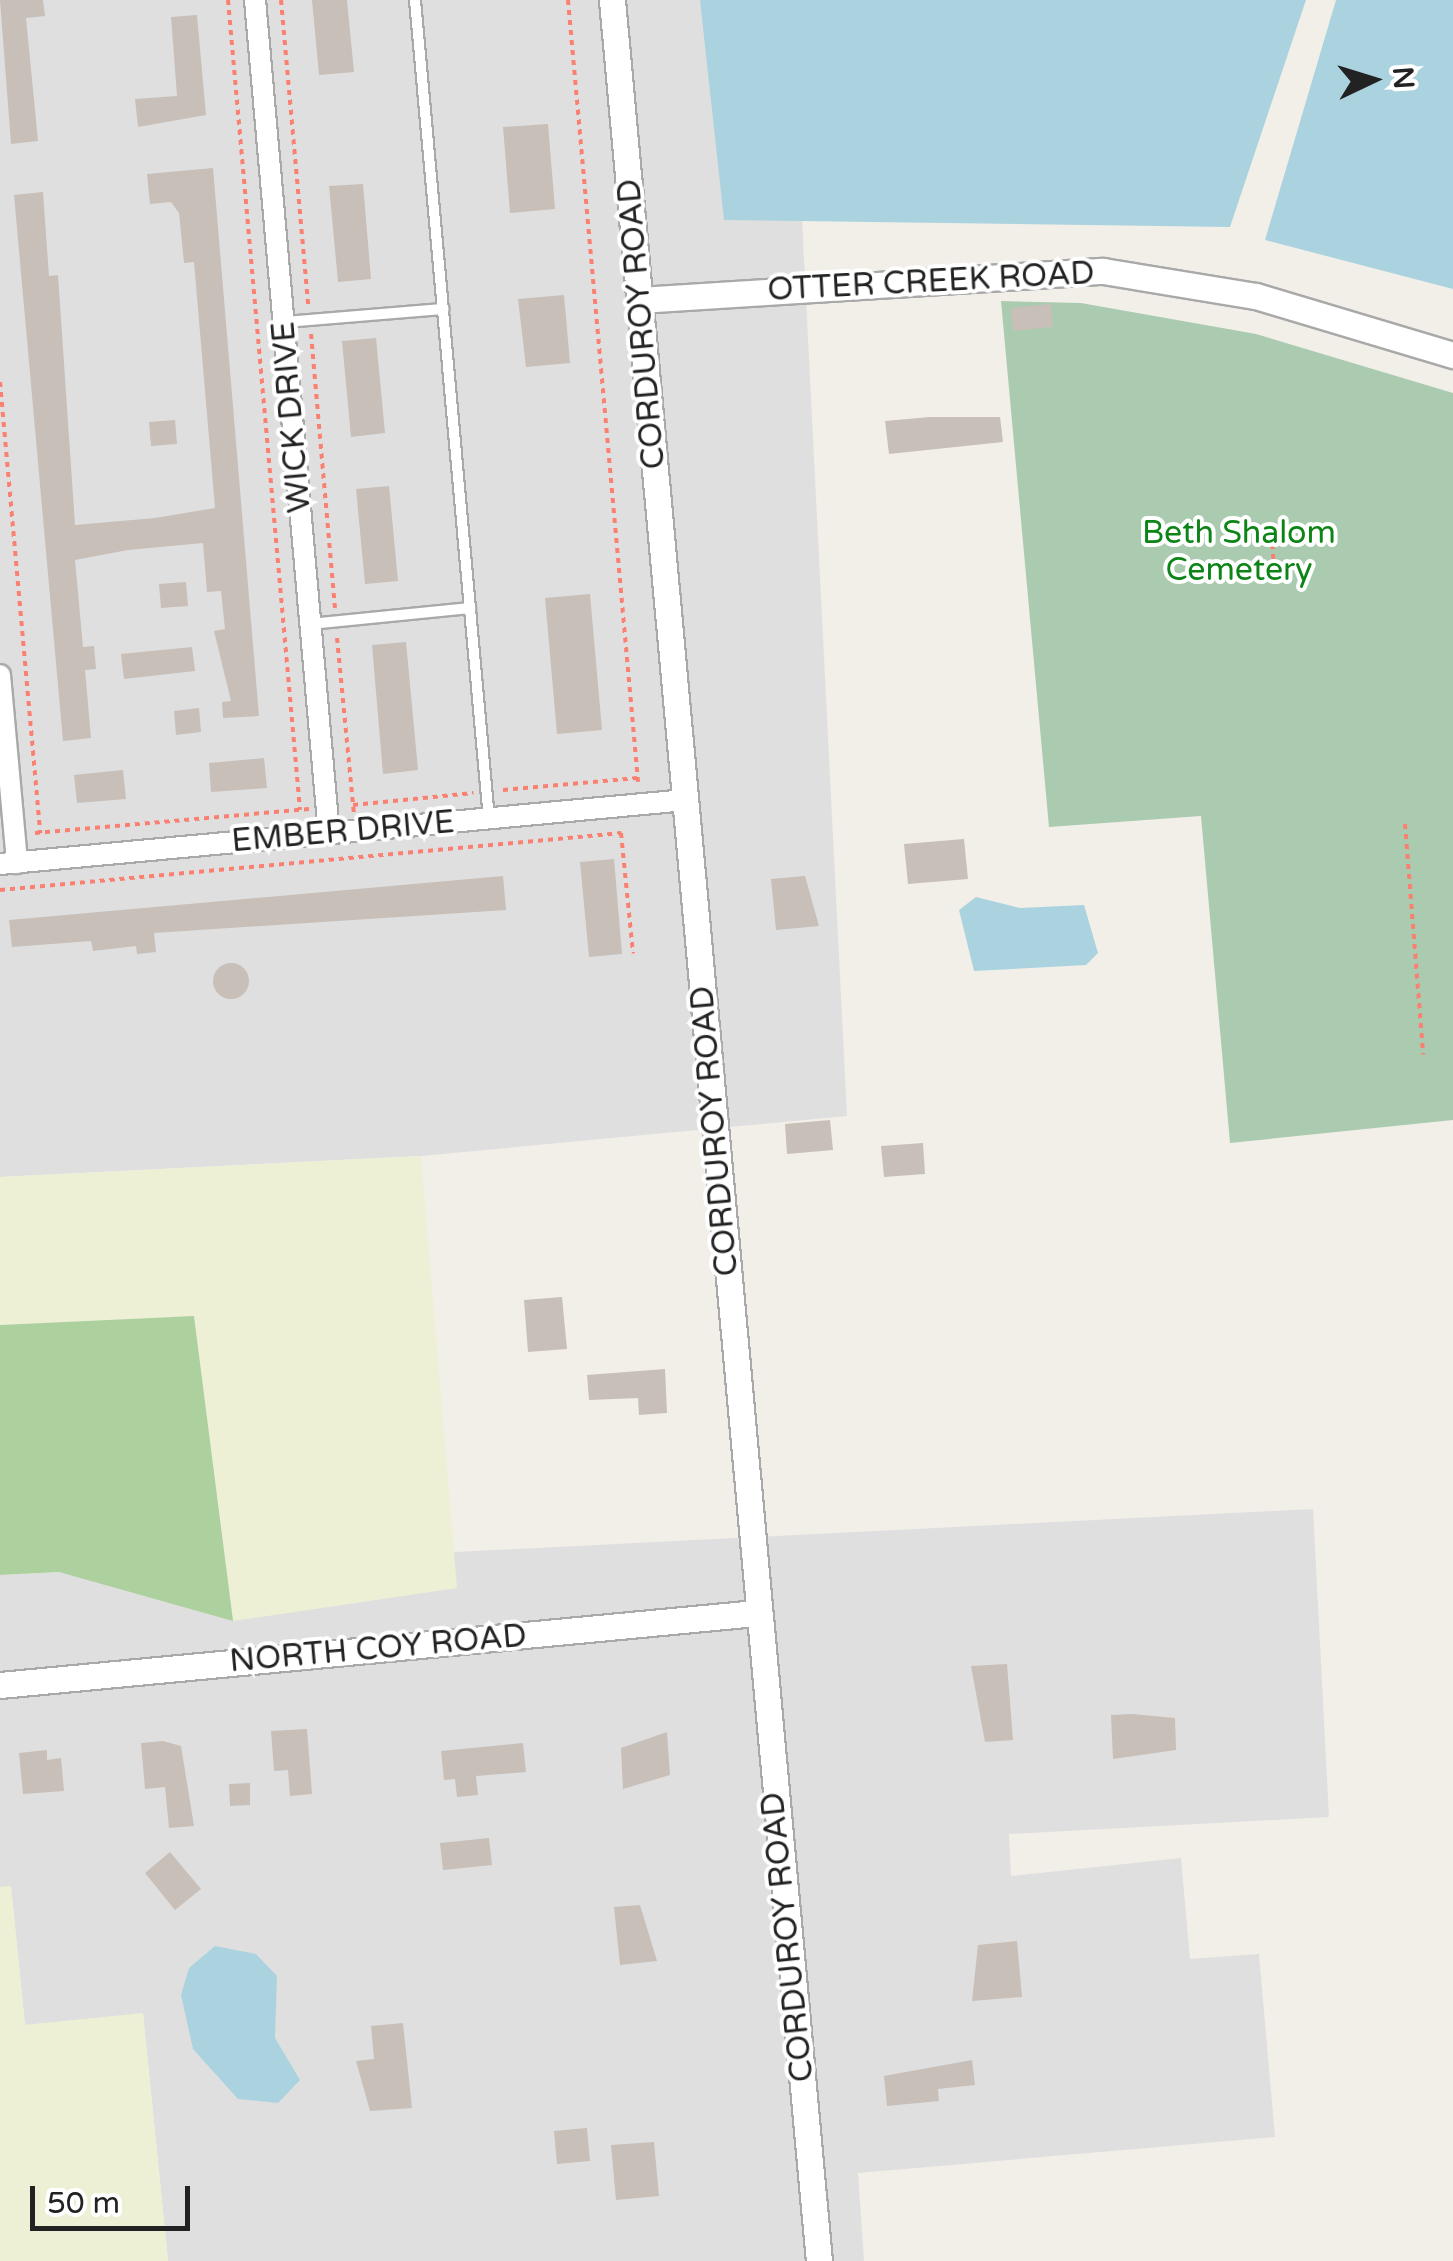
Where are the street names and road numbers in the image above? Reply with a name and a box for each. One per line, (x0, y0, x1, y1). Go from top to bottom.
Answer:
street label: CORDUROY ROAD (610, 177, 674, 471)
street label: OTTER CREEK ROAD (767, 254, 1095, 310)
street label: WICK DRIVE (265, 320, 319, 514)
street label: EMBER DRIVE (230, 803, 456, 861)
street label: CORDUROY ROAD (683, 984, 747, 1278)
street label: NORTH COY ROAD (228, 1617, 528, 1681)
street label: CORDUROY ROAD (754, 1790, 822, 2084)

